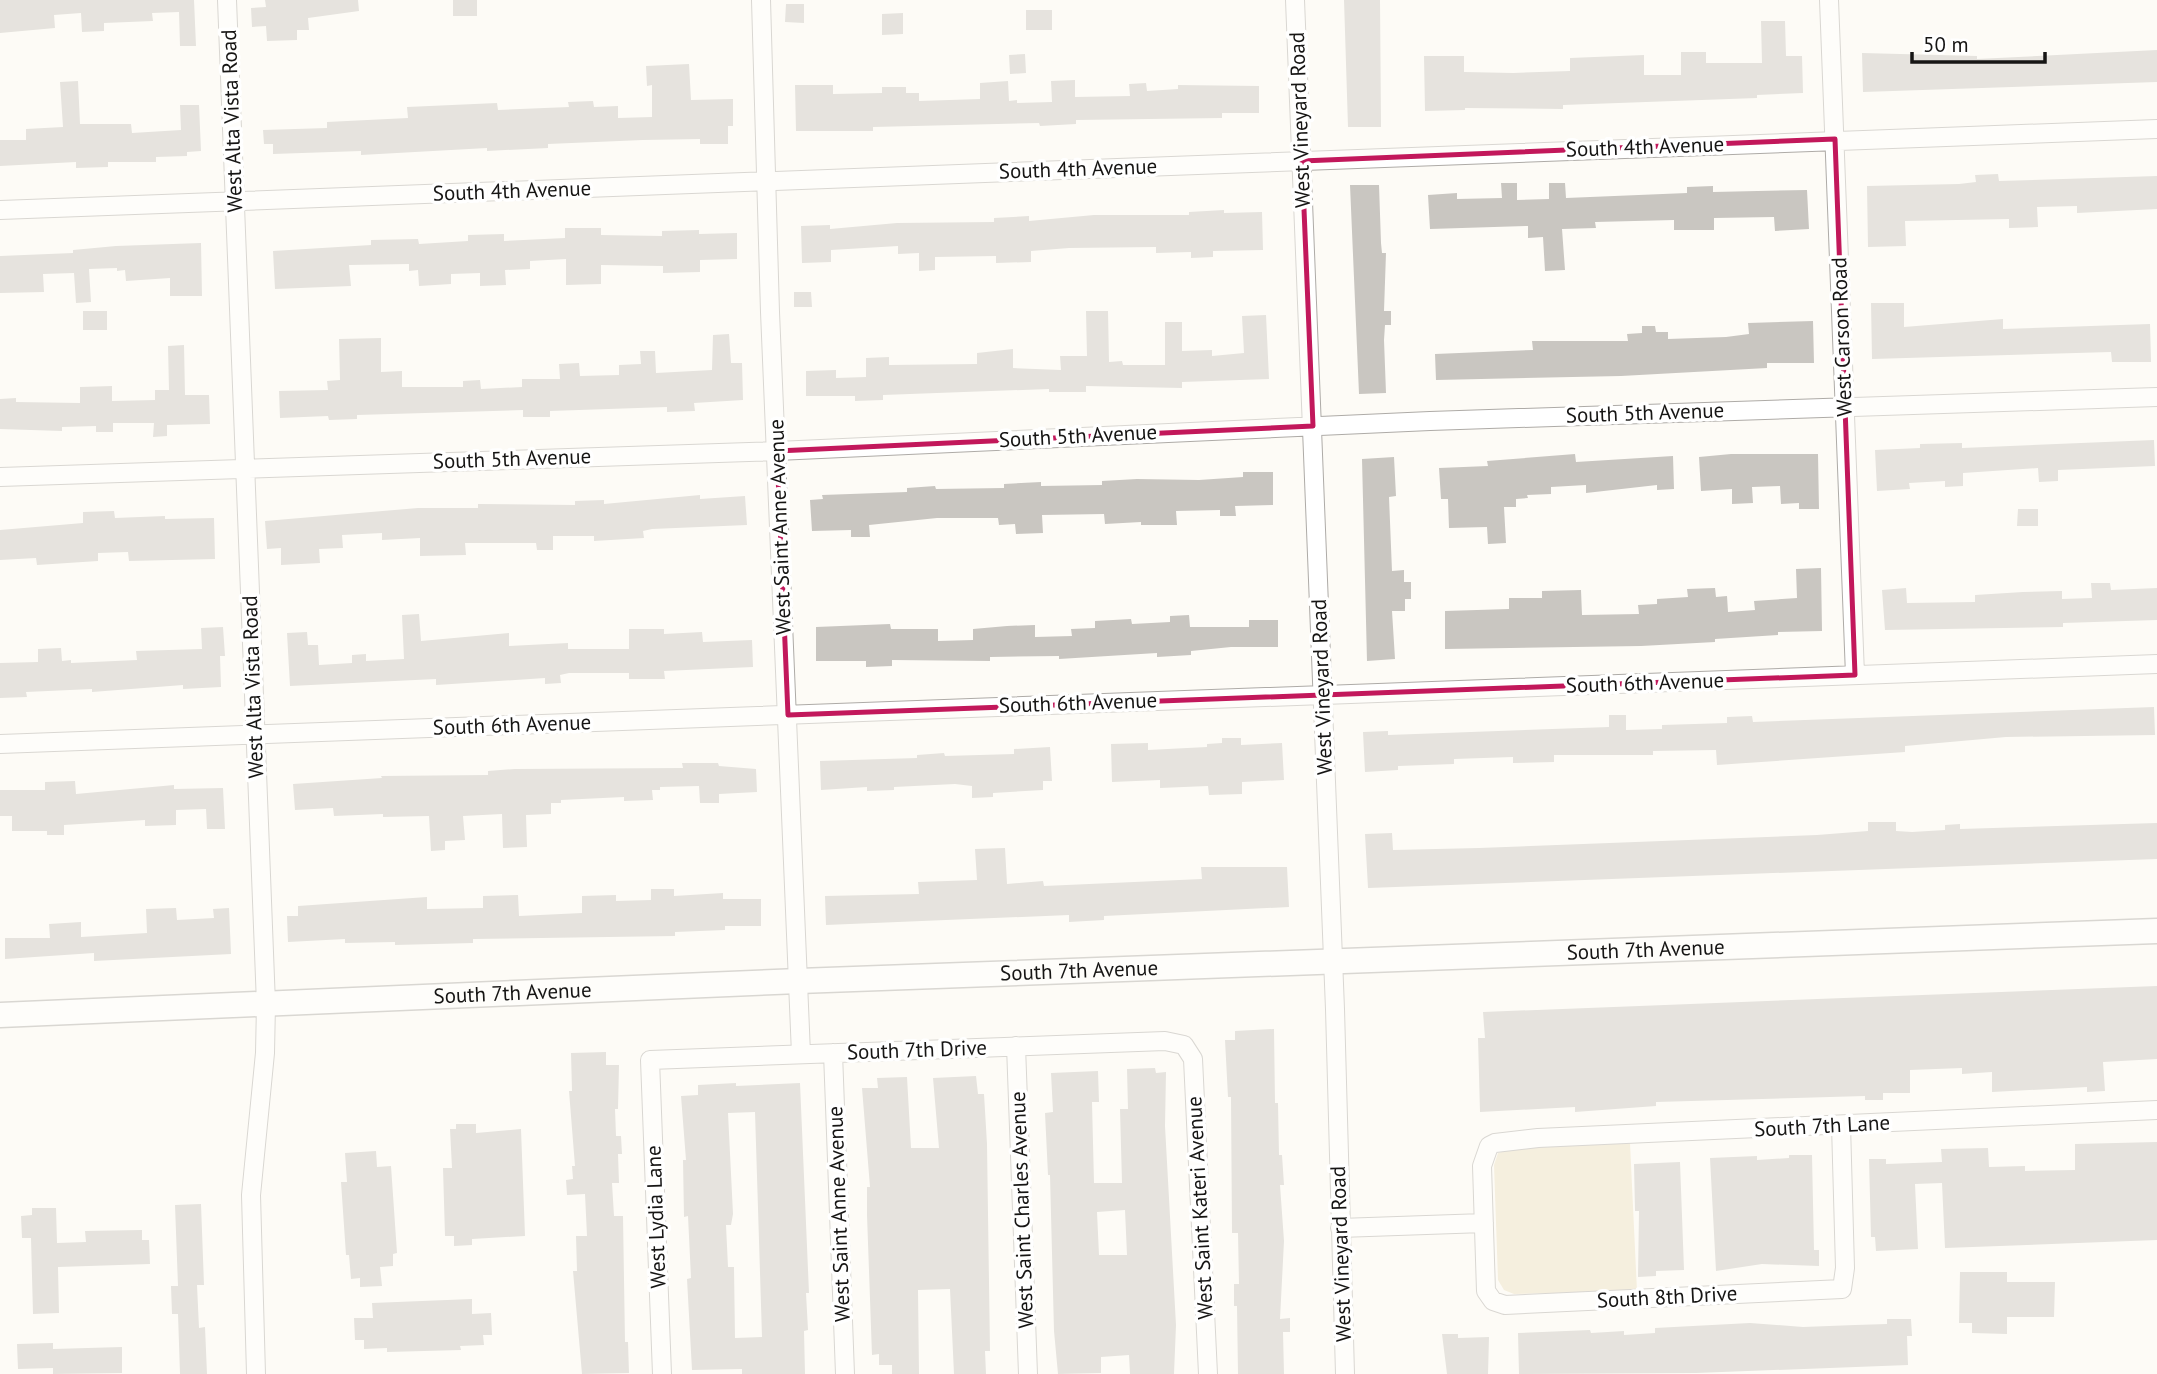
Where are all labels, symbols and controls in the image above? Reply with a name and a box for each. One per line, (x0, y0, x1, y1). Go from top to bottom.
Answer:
scale bar (1912, 21, 2045, 65)
street label: West Alta Vista Road (215, 29, 248, 213)
text: 50 m (1923, 31, 1969, 58)
street label: West Vineyard Road (1283, 32, 1316, 208)
street label: South 4th Avenue (1565, 130, 1725, 163)
street label: South 4th Avenue (998, 152, 1158, 185)
street label: South 4th Avenue (432, 174, 592, 207)
street label: West Carson Road (1825, 257, 1858, 417)
street label: South 5th Avenue (1565, 396, 1725, 429)
street label: South 5th Avenue (998, 418, 1158, 453)
street label: West Saint Anne Avenue (762, 419, 797, 635)
street label: South 5th Avenue (432, 442, 592, 475)
street label: West Alta Vista Road (236, 595, 269, 779)
street label: West Vineyard Road (1305, 599, 1338, 775)
street label: South 6th Avenue (1565, 666, 1725, 699)
street label: South 6th Avenue (998, 686, 1158, 719)
street label: South 6th Avenue (432, 708, 592, 741)
street label: South 7th Avenue (1566, 933, 1725, 966)
street label: South 7th Avenue (1000, 954, 1159, 987)
street label: South 7th Avenue (433, 976, 592, 1010)
street label: South 7th Drive (846, 1034, 987, 1065)
street label: West Saint Charles Avenue (1004, 1091, 1039, 1329)
street label: West Saint Kateri Avenue (1180, 1096, 1219, 1320)
street label: West Saint Anne Avenue (821, 1106, 856, 1322)
street label: South 7th Lane (1753, 1108, 1891, 1143)
street label: West Lydia Lane (640, 1145, 671, 1289)
street label: West Vineyard Road (1324, 1166, 1357, 1342)
street label: South 8th Drive (1596, 1279, 1738, 1314)

